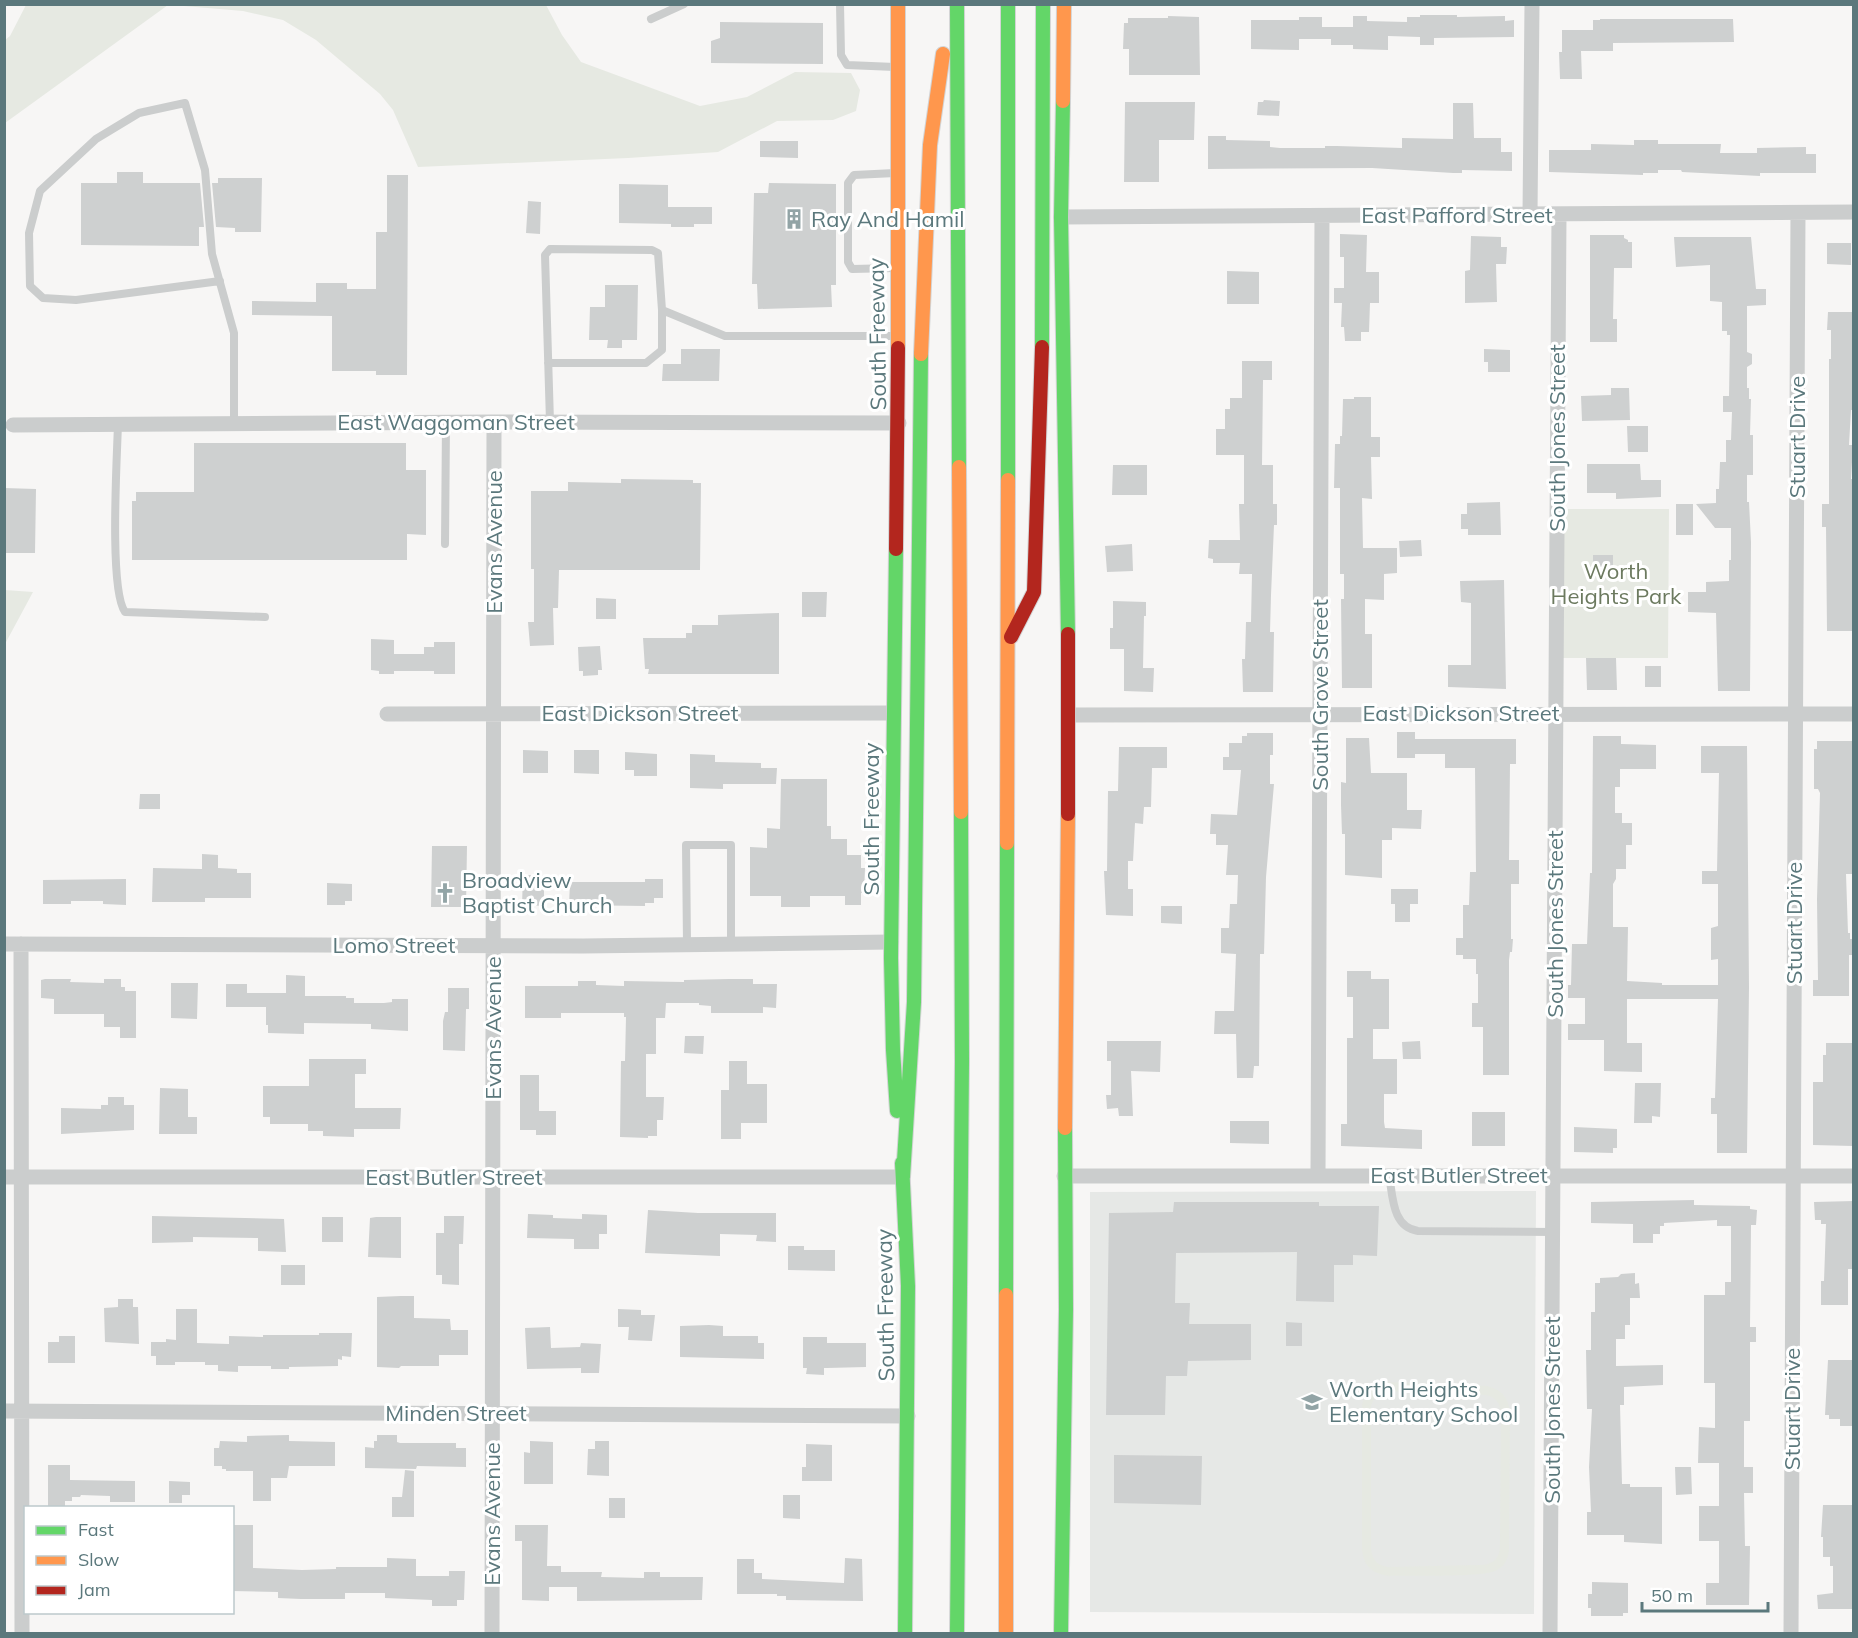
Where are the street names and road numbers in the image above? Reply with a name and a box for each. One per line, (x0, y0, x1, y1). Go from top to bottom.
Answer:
street label: East Pafford Street (1361, 201, 1553, 229)
street label: South Freeway (862, 257, 892, 411)
street label: South Jones Street (1543, 344, 1571, 532)
street label: Stuart Drive (1783, 376, 1811, 498)
street label: East Waggoman Street (337, 408, 575, 436)
street label: Evans Avenue (480, 470, 508, 614)
street label: South Grove Street (1306, 599, 1334, 791)
street label: East Dickson Street (542, 699, 739, 727)
street label: East Dickson Street (1363, 699, 1560, 727)
street label: South Freeway (857, 742, 885, 895)
street label: South Jones Street (1541, 830, 1569, 1018)
street label: Stuart Drive (1780, 862, 1808, 984)
street label: Lomo Street (333, 931, 456, 959)
street label: Evans Avenue (479, 956, 507, 1100)
street label: East Butler Street (1370, 1161, 1548, 1189)
street label: East Butler Street (365, 1163, 543, 1191)
street label: South Freeway (870, 1228, 900, 1382)
street label: South Jones Street (1538, 1316, 1566, 1504)
street label: Stuart Drive (1778, 1348, 1806, 1470)
street label: Minden Street (385, 1399, 527, 1427)
street label: Evans Avenue (478, 1442, 506, 1586)

